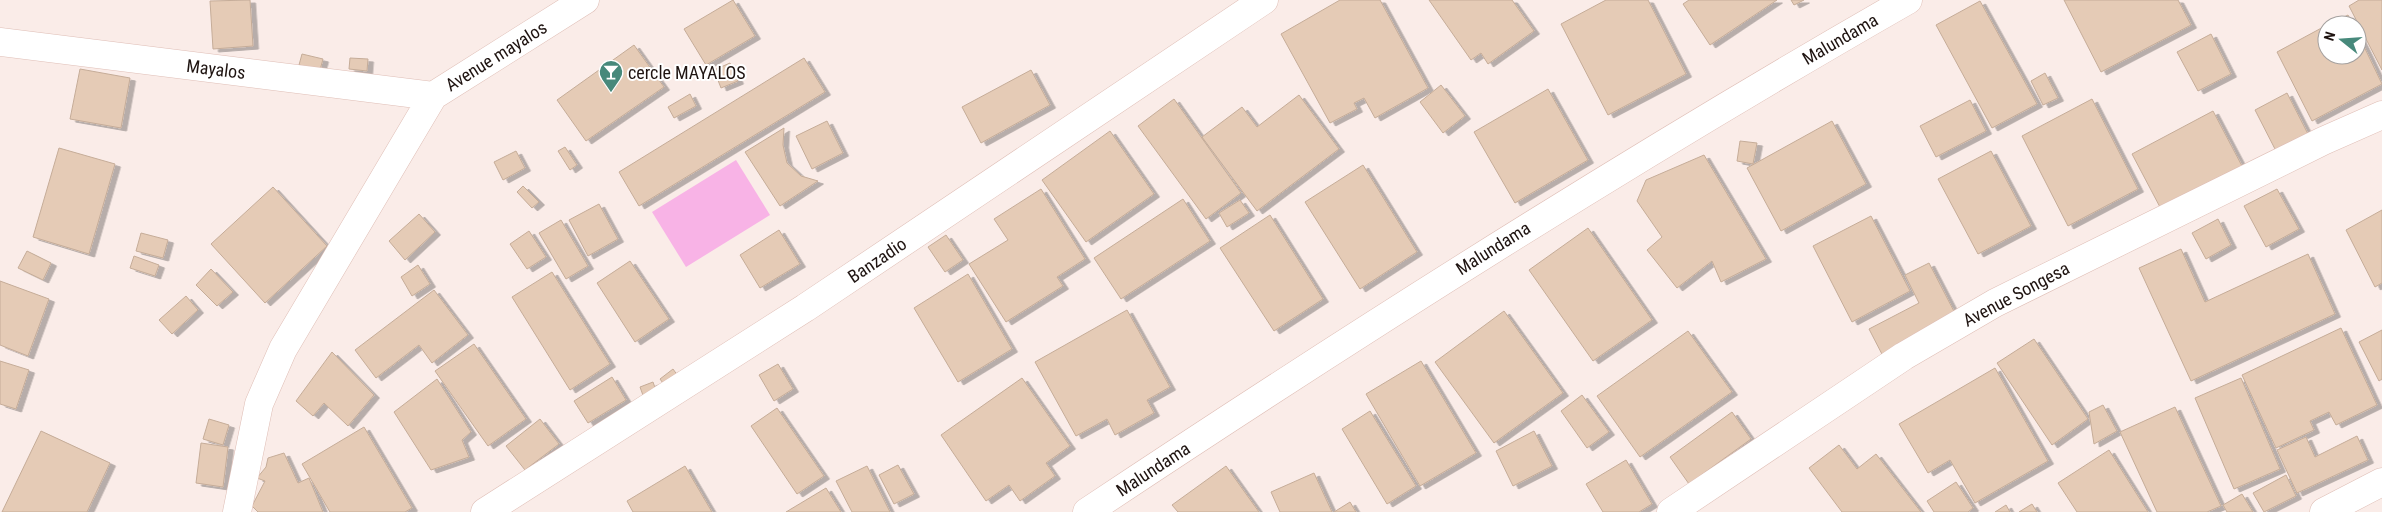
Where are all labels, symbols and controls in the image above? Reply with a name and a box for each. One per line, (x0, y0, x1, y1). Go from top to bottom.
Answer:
street label: Malundama (1799, 9, 1881, 69)
north arrow (2317, 15, 2367, 65)
street label: Avenue mayalos (442, 17, 550, 95)
text: N (2321, 30, 2338, 43)
street label: Mayalos (185, 55, 247, 83)
bar icon: cercle MAYALOS (598, 59, 624, 93)
place label: cercle MAYALOS (628, 62, 746, 83)
street label: Malundama (1452, 217, 1534, 279)
street label: Banzadio (844, 233, 910, 287)
street label: Avenue Songesa (1959, 257, 2073, 331)
street label: Malundama (1112, 437, 1194, 501)

